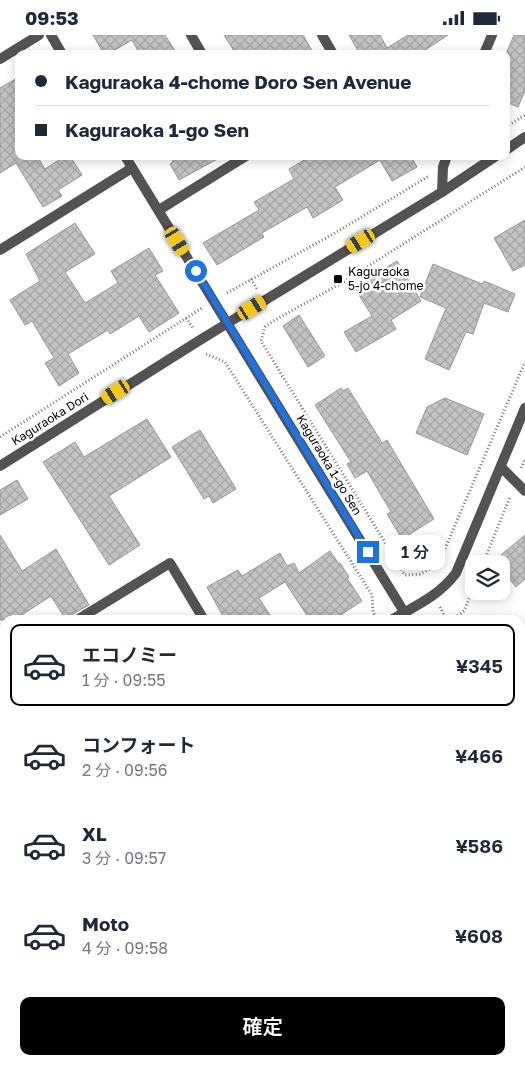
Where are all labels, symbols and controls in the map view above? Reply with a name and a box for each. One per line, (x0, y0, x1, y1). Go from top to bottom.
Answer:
text: 09:53 (25, 6, 79, 29)
text: Kaguraoka 4-chome Doro Sen Avenue (65, 70, 411, 93)
text: Kaguraoka 1-go Sen (65, 118, 249, 141)
car (162, 224, 191, 258)
car (344, 227, 377, 255)
route start (185, 260, 207, 282)
place label: Kaguraoka 5-jo 4-chome (348, 264, 424, 293)
marker: Kaguraoka 5-jo 4-chome (332, 273, 344, 285)
car (235, 294, 268, 322)
car (99, 378, 132, 406)
street label: Kaguraoka Dori (8, 389, 91, 448)
street label: Kaguraoka 1-go Sen (294, 412, 365, 518)
callout: 1 分 (386, 535, 446, 569)
route end (357, 541, 379, 563)
text: 1 分 (401, 542, 429, 562)
map controls (465, 555, 510, 600)
button: layers (465, 555, 510, 600)
icon: car (22, 643, 67, 688)
text: エコノミー (82, 643, 177, 666)
text: ¥345 (456, 654, 503, 677)
text: 1 分 · 09:55 (82, 670, 166, 690)
icon: car (22, 733, 67, 778)
text: コンフォート (82, 733, 195, 756)
text: ¥466 (455, 744, 503, 767)
text: 2 分 · 09:56 (82, 760, 167, 780)
text: XL (82, 822, 107, 845)
icon: car (22, 823, 67, 868)
text: ¥586 (455, 834, 503, 857)
text: 3 分 · 09:57 (82, 848, 166, 868)
text: Moto (82, 912, 129, 935)
icon: car (22, 913, 67, 958)
text: ¥608 (455, 924, 503, 947)
text: 4 分 · 09:58 (82, 938, 168, 958)
button: 確定 (20, 997, 505, 1055)

